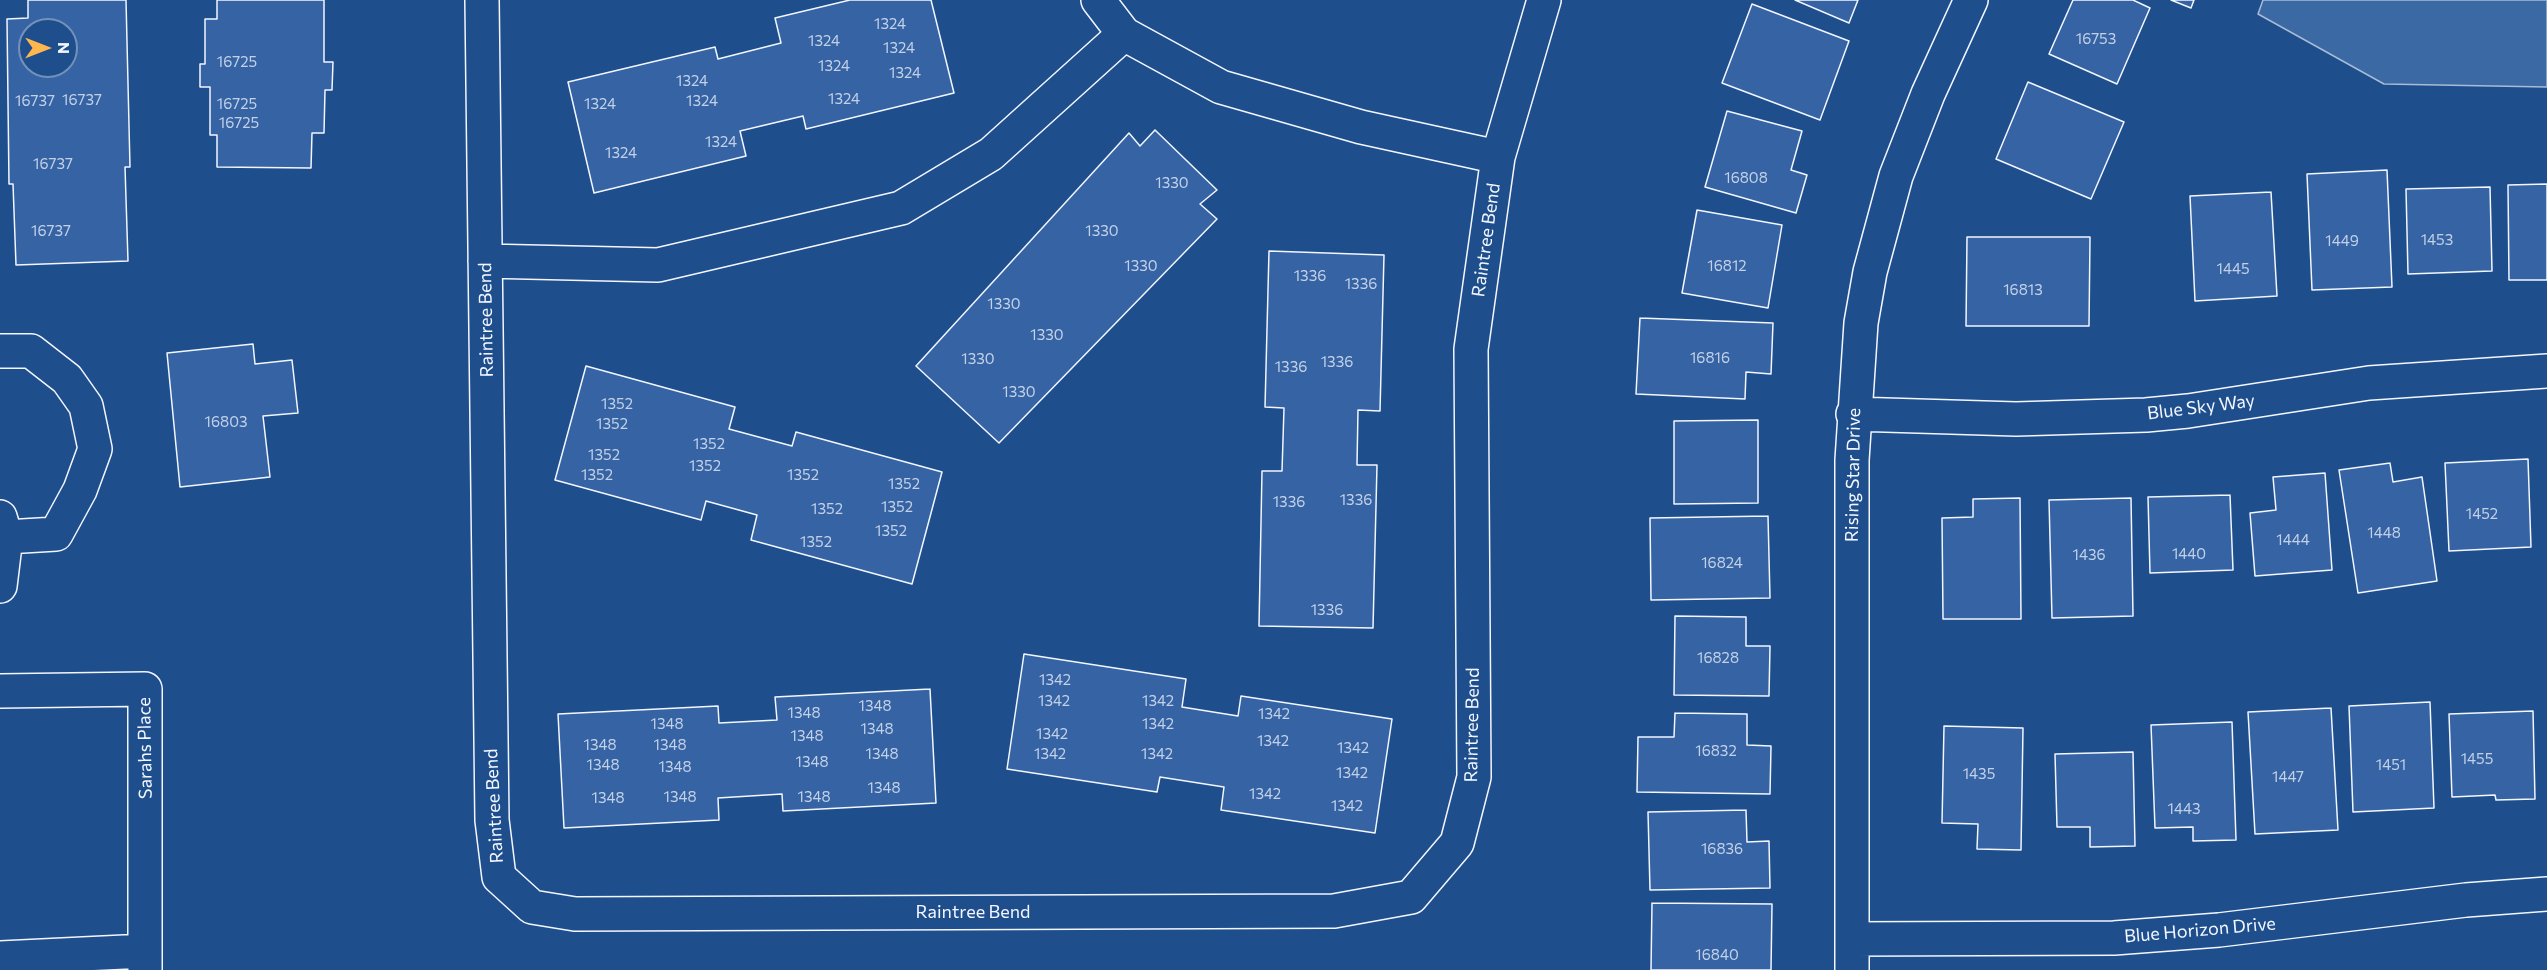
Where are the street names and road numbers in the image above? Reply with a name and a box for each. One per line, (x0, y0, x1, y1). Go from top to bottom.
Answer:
street label: Raintree Bend (1467, 182, 1505, 298)
street label: Raintree Bend (474, 262, 498, 378)
street label: Blue Sky Way (2146, 390, 2256, 424)
street label: Rising Star Drive (1841, 408, 1865, 542)
street label: Raintree Bend (1460, 667, 1484, 783)
street label: Sarahs Place (133, 697, 157, 799)
street label: Raintree Bend (480, 748, 508, 864)
street label: Raintree Bend (916, 901, 1030, 923)
street label: Blue Horizon Drive (2123, 913, 2277, 947)

